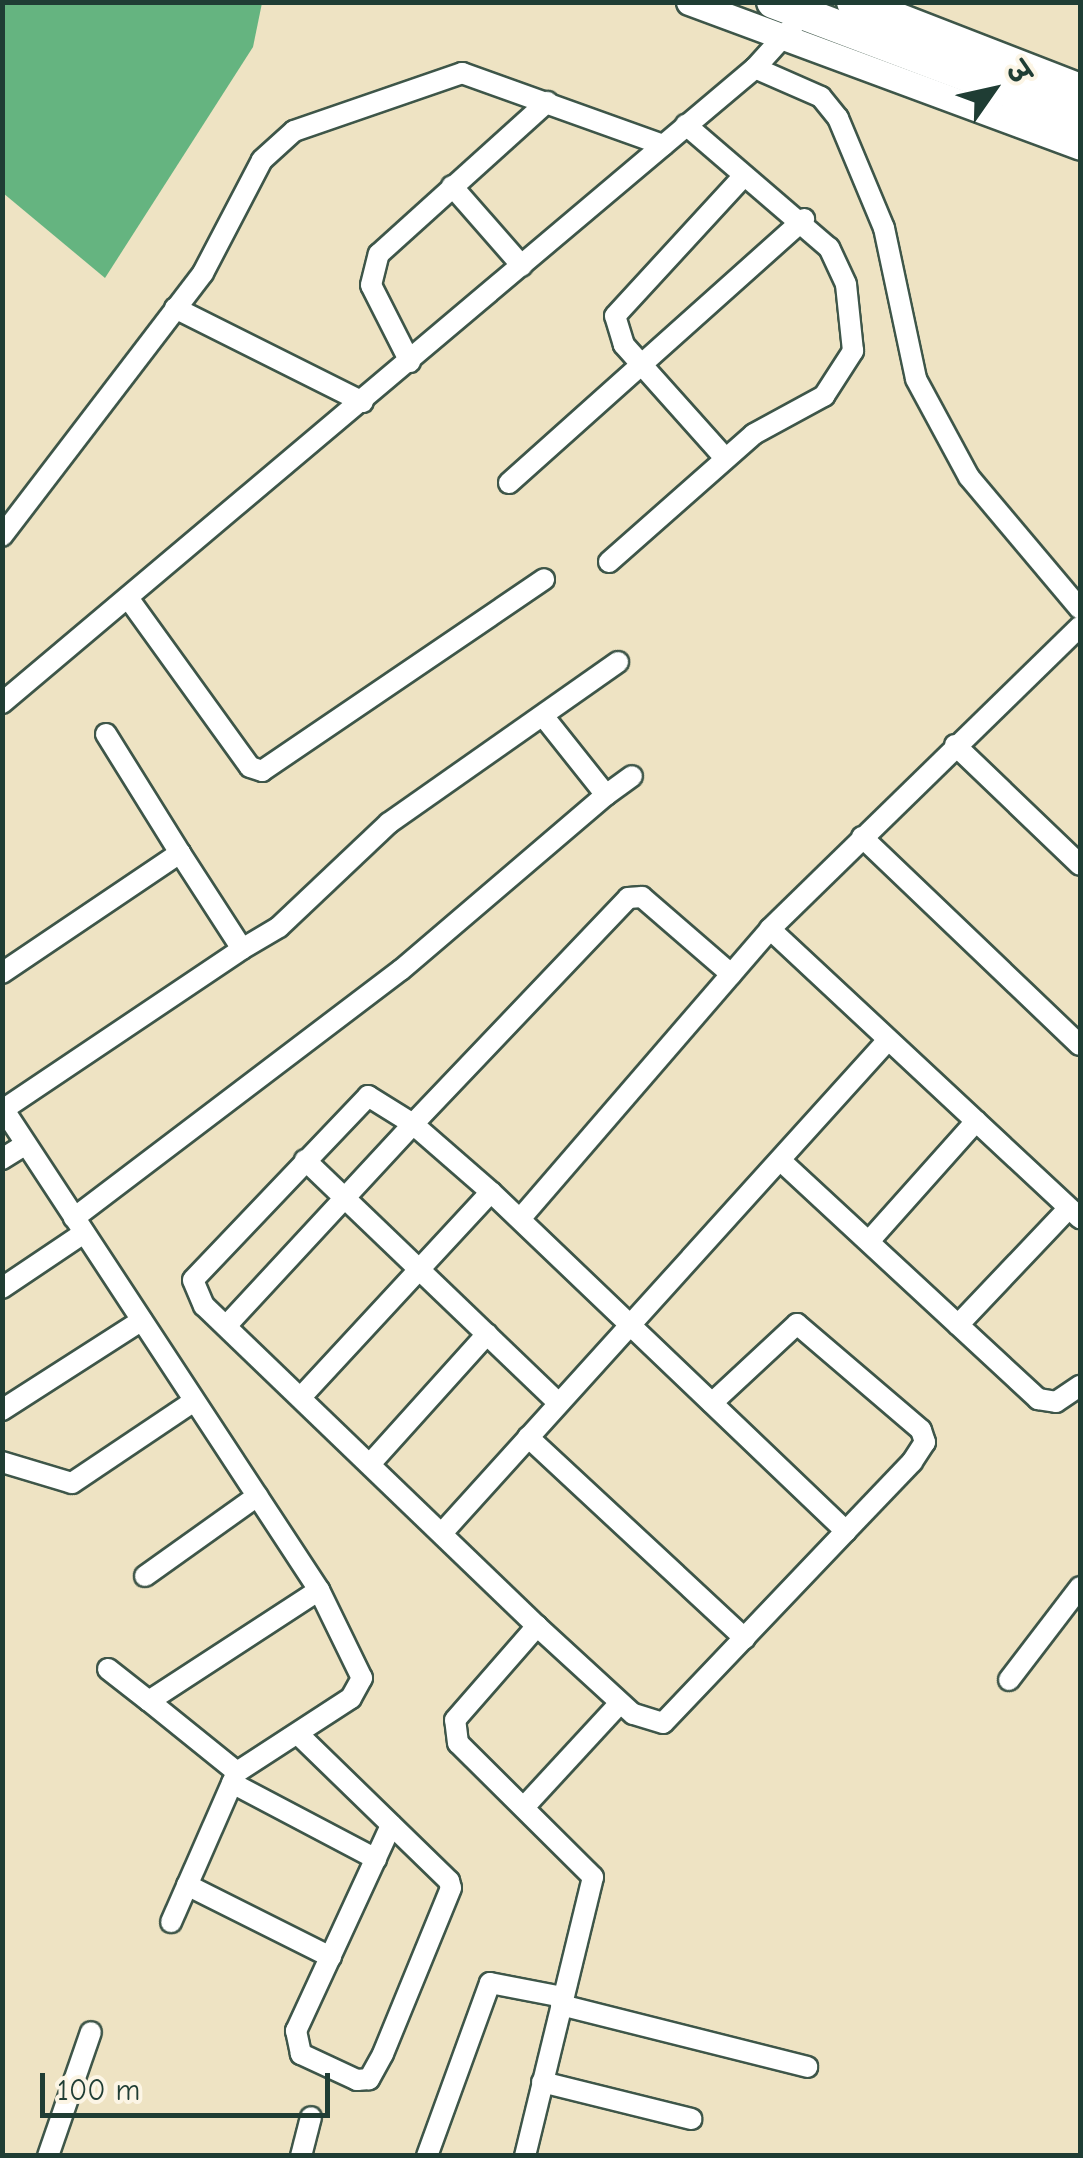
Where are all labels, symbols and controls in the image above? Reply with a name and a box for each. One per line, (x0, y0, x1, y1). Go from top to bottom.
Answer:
north arrow (943, 40, 1043, 140)
text: उ (999, 57, 1036, 90)
scale bar (45, 2053, 335, 2115)
text: 100 m (57, 2073, 140, 2108)

